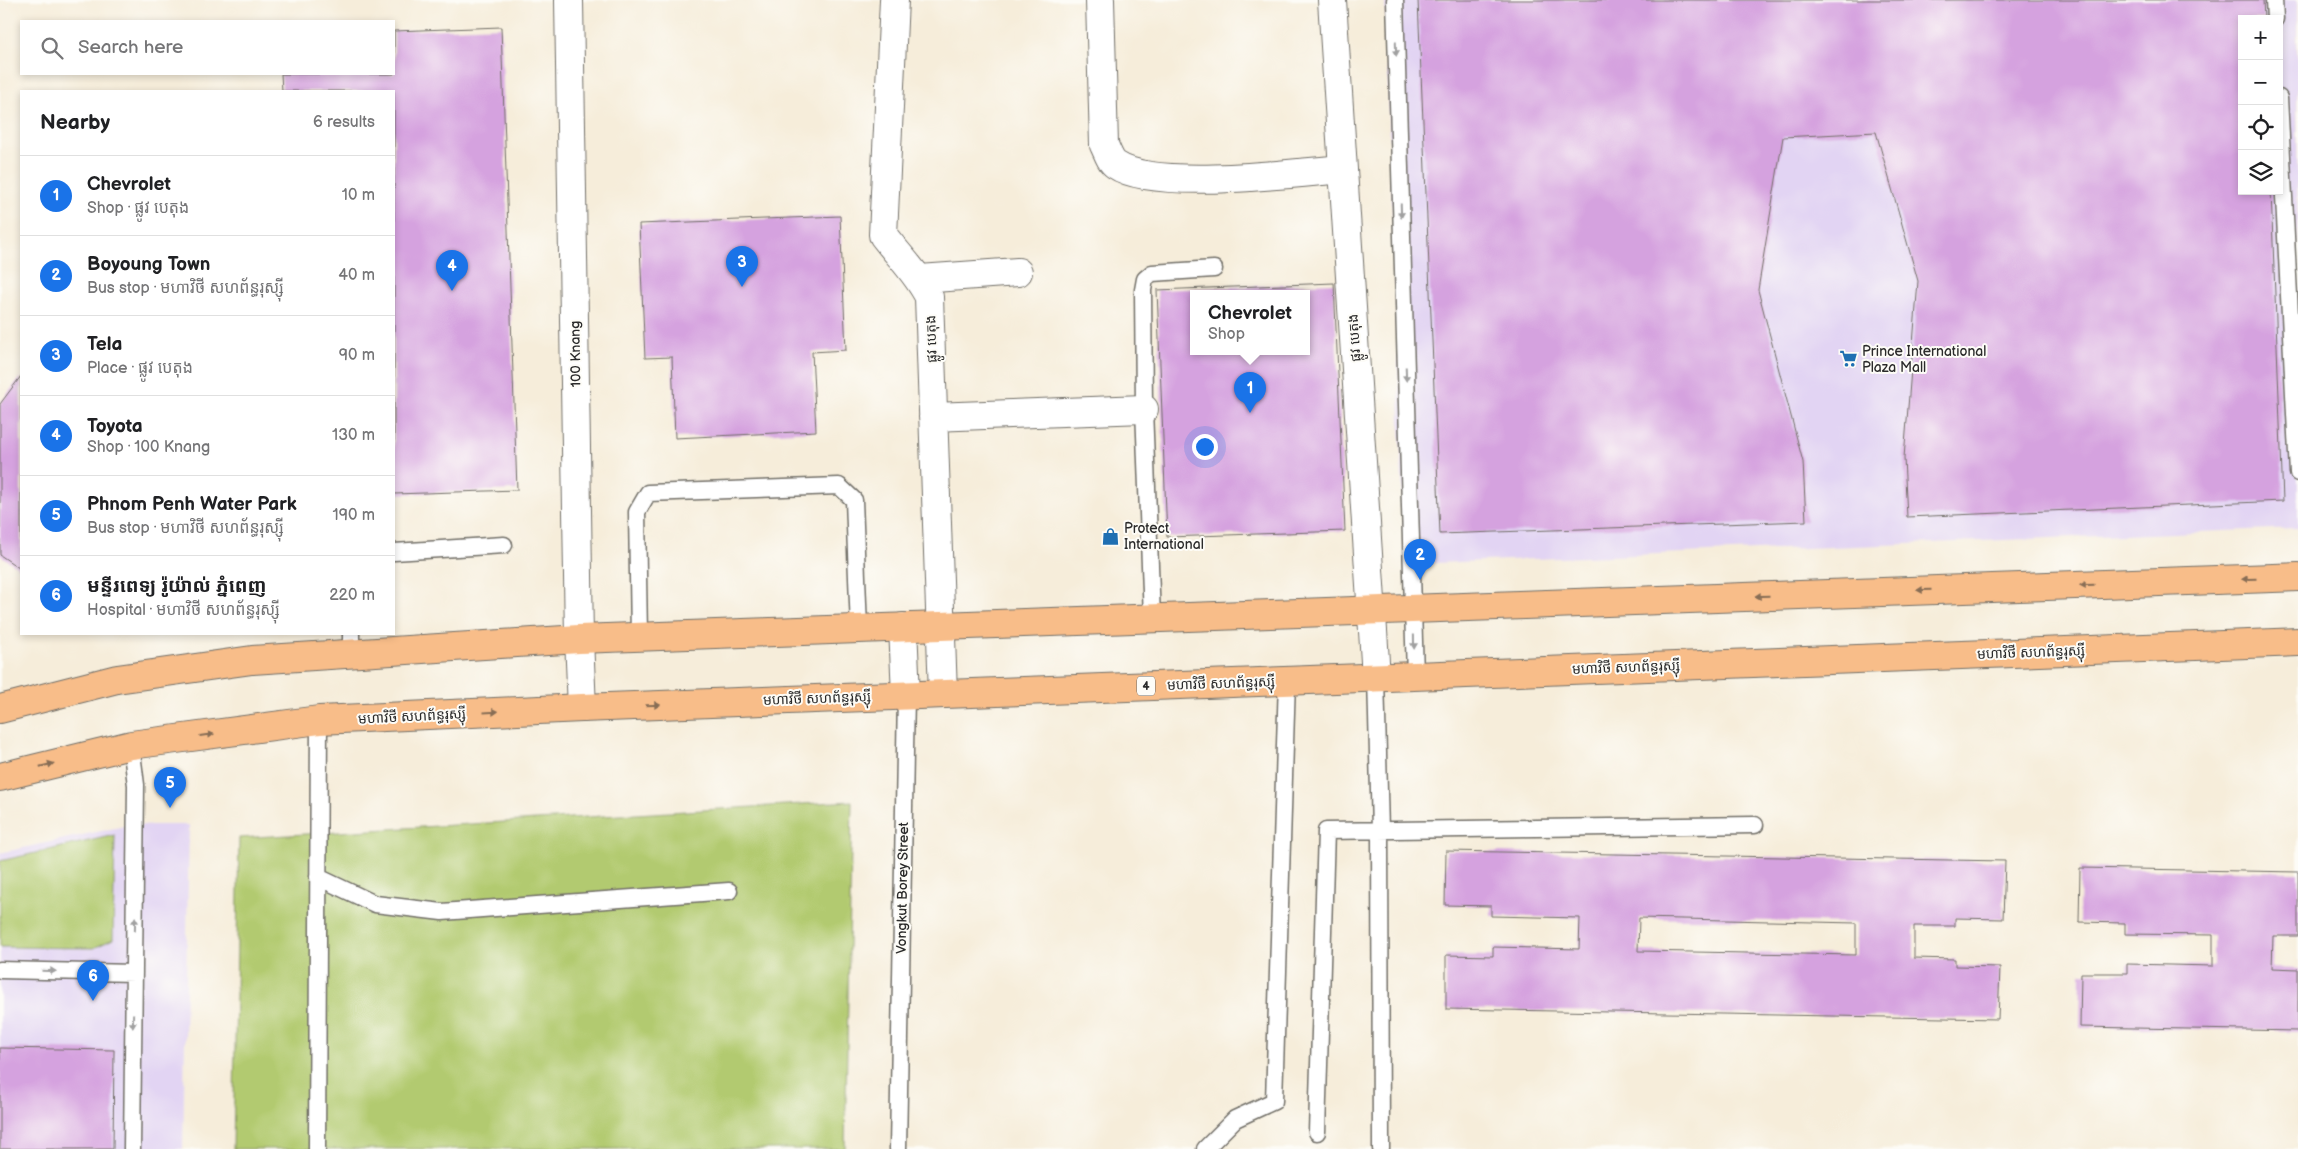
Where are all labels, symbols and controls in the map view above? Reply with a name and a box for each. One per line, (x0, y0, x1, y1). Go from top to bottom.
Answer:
map controls (2238, 15, 2283, 195)
button: + (2238, 15, 2283, 60)
search box (20, 20, 395, 75)
icon: search (38, 34, 66, 62)
text: Search here (78, 36, 183, 59)
one-way arrow (1393, 41, 1401, 57)
button: − (2238, 60, 2283, 105)
button: locate (2238, 105, 2283, 150)
text: Nearby (40, 110, 110, 135)
text: 6 results (313, 113, 375, 132)
button: layers (2238, 150, 2283, 195)
text: Chevrolet (87, 173, 171, 196)
text: 1 (53, 186, 59, 205)
text: 10 m (342, 186, 375, 205)
text: Shop · ផ្លូវ បេតុង (87, 199, 189, 218)
one-way arrow (1397, 203, 1405, 219)
pin: 3 (726, 246, 758, 287)
pin: 4 (436, 250, 468, 291)
text: Boyoung Town (87, 253, 210, 276)
text: 2 (51, 266, 61, 285)
text: 40 m (338, 266, 375, 285)
text: Bus stop · មហាវិថី សហព័ន្ធរុស្ស៊ី (87, 279, 284, 298)
popup (1190, 290, 1310, 355)
text: Chevrolet (1208, 302, 1292, 325)
street label: ផ្លូវ បេតុង (1344, 313, 1368, 362)
street label: ផ្លូវ បេតុង (922, 315, 944, 363)
street label: 100 Knang (566, 321, 585, 387)
text: Shop (1208, 325, 1245, 344)
text: Tela (87, 333, 122, 356)
place label: Prince International Plaza Mall (1862, 343, 1986, 376)
text: 3 (51, 346, 61, 365)
text: 90 m (339, 346, 375, 365)
supermarket icon: Prince International Plaza Mall (1838, 349, 1858, 369)
text: Place · ផ្លូវ បេតុង (87, 359, 193, 378)
one-way arrow (1402, 366, 1410, 382)
pin: 1 (1234, 372, 1266, 413)
text: Toyota (87, 415, 143, 438)
text: 4 (51, 426, 61, 445)
text: 130 m (332, 426, 375, 445)
your location (1192, 434, 1218, 460)
text: Shop · 100 Knang (87, 438, 210, 457)
text: Phnom Penh Water Park (87, 493, 297, 516)
text: 5 (51, 506, 61, 525)
text: 190 m (333, 506, 375, 525)
text: Bus stop · មហាវិថី សហព័ន្ធរុស្ស៊ី (87, 519, 284, 538)
place label: Protect International (1124, 520, 1204, 553)
shop icon: Protect International (1100, 526, 1120, 546)
pin: 2 (1404, 539, 1436, 580)
text: មន្ទីរពេទ្យ រ៉ូយ៉ាល់ ភ្នំពេញ (87, 575, 266, 598)
one-way arrow (2241, 575, 2257, 583)
one-way arrow (2079, 581, 2095, 589)
text: 6 (51, 586, 61, 605)
text: 220 m (329, 586, 375, 605)
one-way arrow (1916, 587, 1932, 595)
one-way arrow (1754, 593, 1770, 601)
text: Hospital · មហាវិថី សហព័ន្ធរុស្ស៊ី (87, 601, 280, 620)
one-way arrow (1410, 634, 1418, 650)
street label: មហាវិថី សហព័ន្ធរុស្ស៊ី (1977, 642, 2085, 666)
street label: មហាវិថី សហព័ន្ធរុស្ស៊ី (1572, 657, 1680, 681)
street label: មហាវិថី សហព័ន្ធរុស្ស៊ី (1167, 673, 1275, 697)
road number: 4 (1137, 676, 1155, 696)
street label: មហាវិថី សហព័ន្ធរុស្ស៊ី (763, 688, 871, 712)
one-way arrow (645, 700, 661, 708)
street label: មហាវិថី សហព័ន្ធរុស្ស៊ី (358, 705, 467, 730)
one-way arrow (483, 708, 499, 716)
one-way arrow (199, 731, 215, 739)
one-way arrow (40, 761, 55, 769)
pin: 5 (154, 767, 186, 808)
street label: Vongkut Borey Street (893, 821, 912, 954)
one-way arrow (131, 916, 139, 932)
pin: 6 (77, 960, 109, 1001)
one-way arrow (41, 967, 57, 975)
one-way arrow (129, 1014, 137, 1030)

